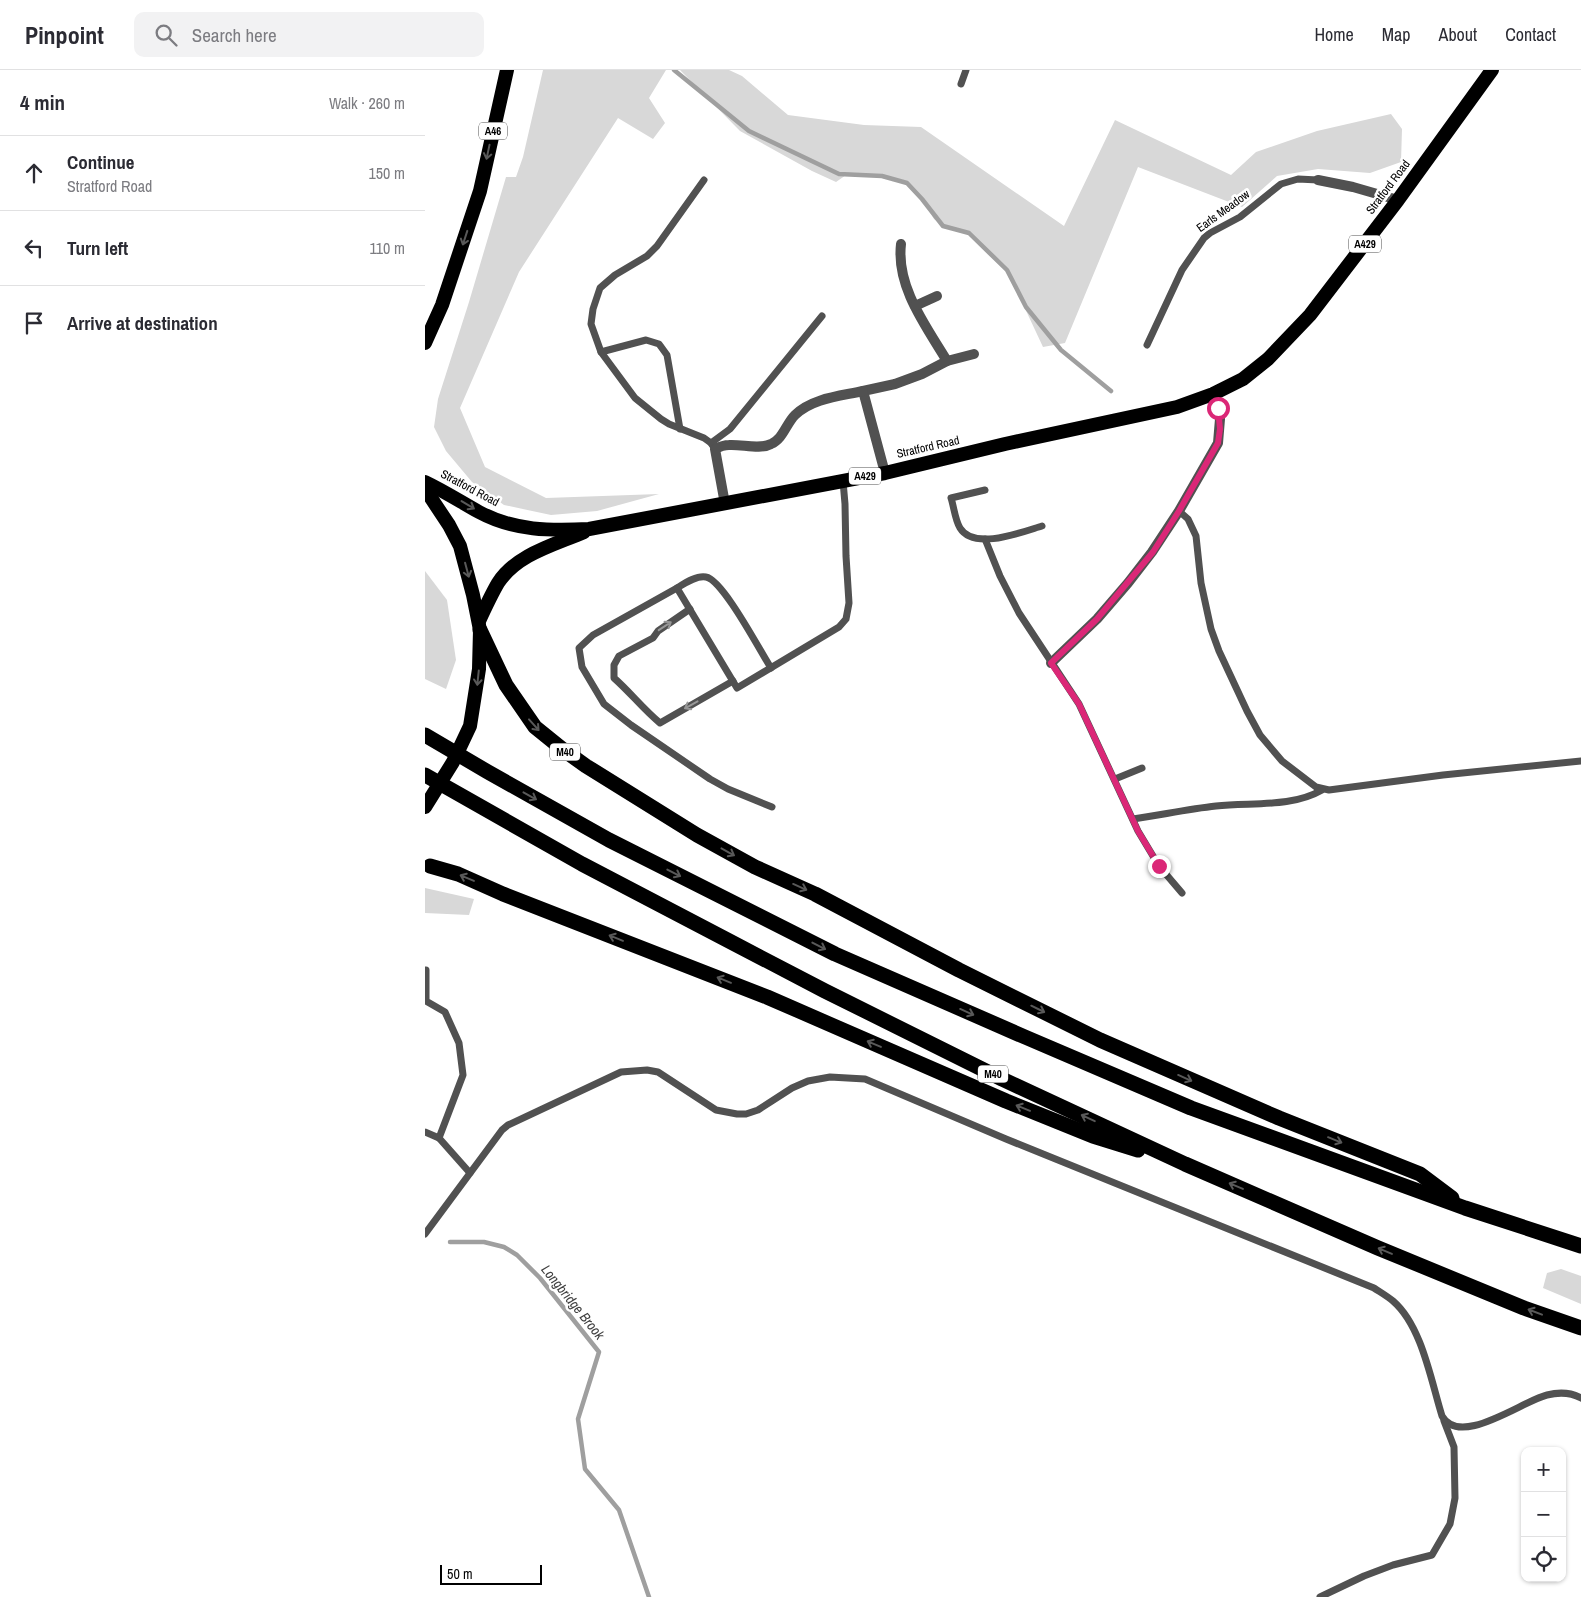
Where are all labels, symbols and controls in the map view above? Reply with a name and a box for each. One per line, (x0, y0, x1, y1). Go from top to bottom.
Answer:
search box (134, 12, 484, 57)
text: Pinpoint (25, 19, 104, 51)
icon: search (152, 21, 180, 49)
text: Search here (192, 22, 277, 48)
text: Home (1314, 22, 1354, 47)
text: Map (1382, 22, 1411, 47)
text: About (1439, 22, 1477, 47)
text: Contact (1505, 22, 1556, 47)
text: 4 min (20, 88, 65, 117)
text: Walk · 260 m (329, 92, 405, 114)
road number: A46 (479, 122, 507, 140)
one-way arrow (483, 143, 492, 159)
text: Continue (67, 149, 135, 175)
street label: Stratford Road (1362, 157, 1414, 217)
icon: ahead (20, 159, 48, 187)
text: 150 m (369, 162, 405, 184)
text: Stratford Road (67, 175, 152, 197)
street label: Earls Meadow (1193, 186, 1254, 236)
one-way arrow (459, 229, 469, 245)
icon: left (20, 234, 48, 262)
text: Turn left (67, 235, 128, 261)
road number: A429 (1349, 235, 1381, 252)
text: 110 m (369, 237, 405, 259)
icon: arrive (20, 309, 48, 337)
text: Arrive at destination (67, 310, 218, 336)
route start (1207, 397, 1230, 420)
street label: Stratford Road (895, 432, 961, 462)
street label: Stratford Road (438, 466, 502, 510)
road number: A429 (849, 468, 881, 484)
one-way arrow (460, 500, 474, 510)
one-way arrow (463, 562, 472, 578)
one-way arrow (658, 620, 672, 630)
one-way arrow (473, 670, 483, 686)
one-way arrow (684, 701, 699, 710)
one-way arrow (528, 718, 540, 731)
road number: M40 (550, 744, 580, 760)
one-way arrow (523, 791, 538, 801)
one-way arrow (720, 848, 735, 857)
route end (1148, 855, 1171, 878)
one-way arrow (666, 868, 681, 878)
one-way arrow (460, 873, 475, 883)
one-way arrow (792, 883, 807, 892)
one-way arrow (609, 932, 624, 941)
one-way arrow (811, 942, 826, 951)
one-way arrow (717, 975, 732, 985)
one-way arrow (1030, 1005, 1045, 1014)
one-way arrow (959, 1008, 974, 1018)
one-way arrow (867, 1039, 882, 1049)
road number: M40 (978, 1066, 1008, 1082)
one-way arrow (1177, 1074, 1192, 1083)
one-way arrow (1016, 1103, 1031, 1112)
one-way arrow (1081, 1113, 1096, 1122)
one-way arrow (1327, 1136, 1342, 1146)
one-way arrow (1228, 1181, 1243, 1190)
one-way arrow (1378, 1245, 1393, 1255)
water label: Longbridge Brook (537, 1261, 610, 1344)
one-way arrow (1528, 1307, 1543, 1316)
map controls (1521, 1447, 1566, 1582)
button: + (1521, 1447, 1566, 1492)
button: − (1521, 1492, 1566, 1537)
button: locate (1521, 1537, 1566, 1582)
scale bar (440, 1562, 543, 1585)
text: 50 m (447, 1565, 473, 1583)

